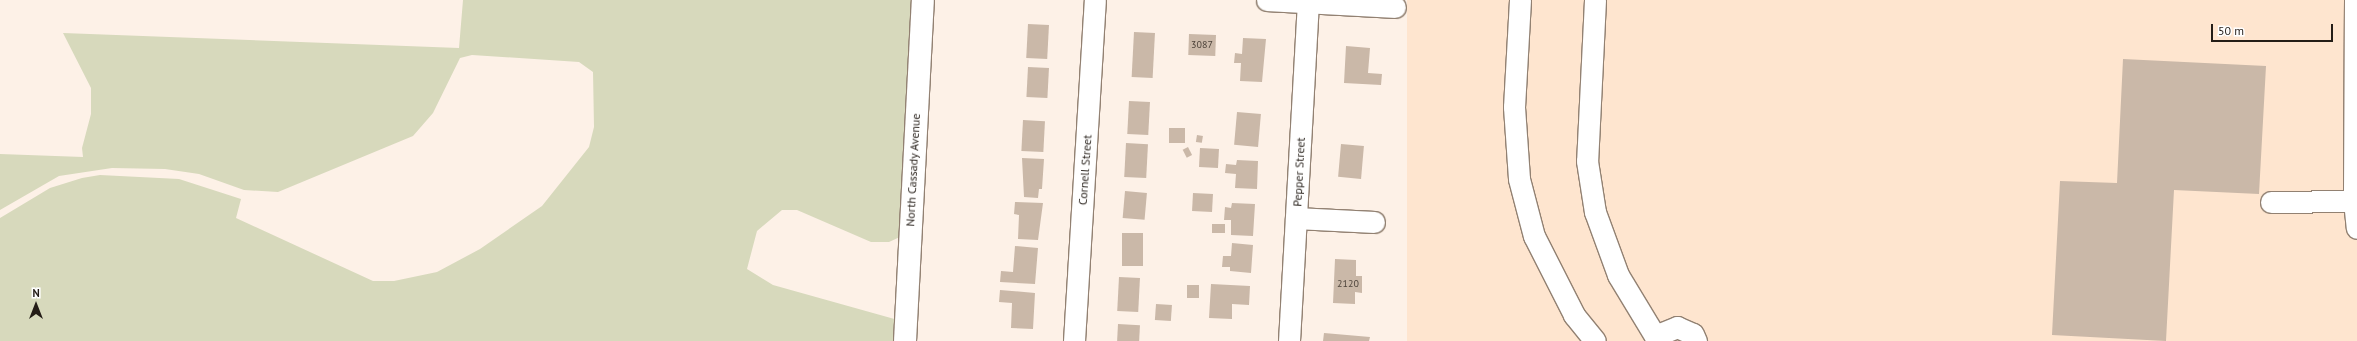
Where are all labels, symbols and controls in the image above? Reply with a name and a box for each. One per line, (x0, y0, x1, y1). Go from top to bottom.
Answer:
scale bar (2213, 16, 2335, 42)
text: 50 m (2218, 23, 2244, 38)
house number: 3087 (1191, 39, 1213, 51)
street label: North Cassady Avenue (903, 113, 923, 227)
street label: Cornell Street (1075, 134, 1095, 206)
street label: Pepper Street (1290, 137, 1308, 207)
house number: 2120 (1337, 278, 1359, 290)
north arrow (16, 285, 56, 325)
text: N (32, 286, 40, 300)

